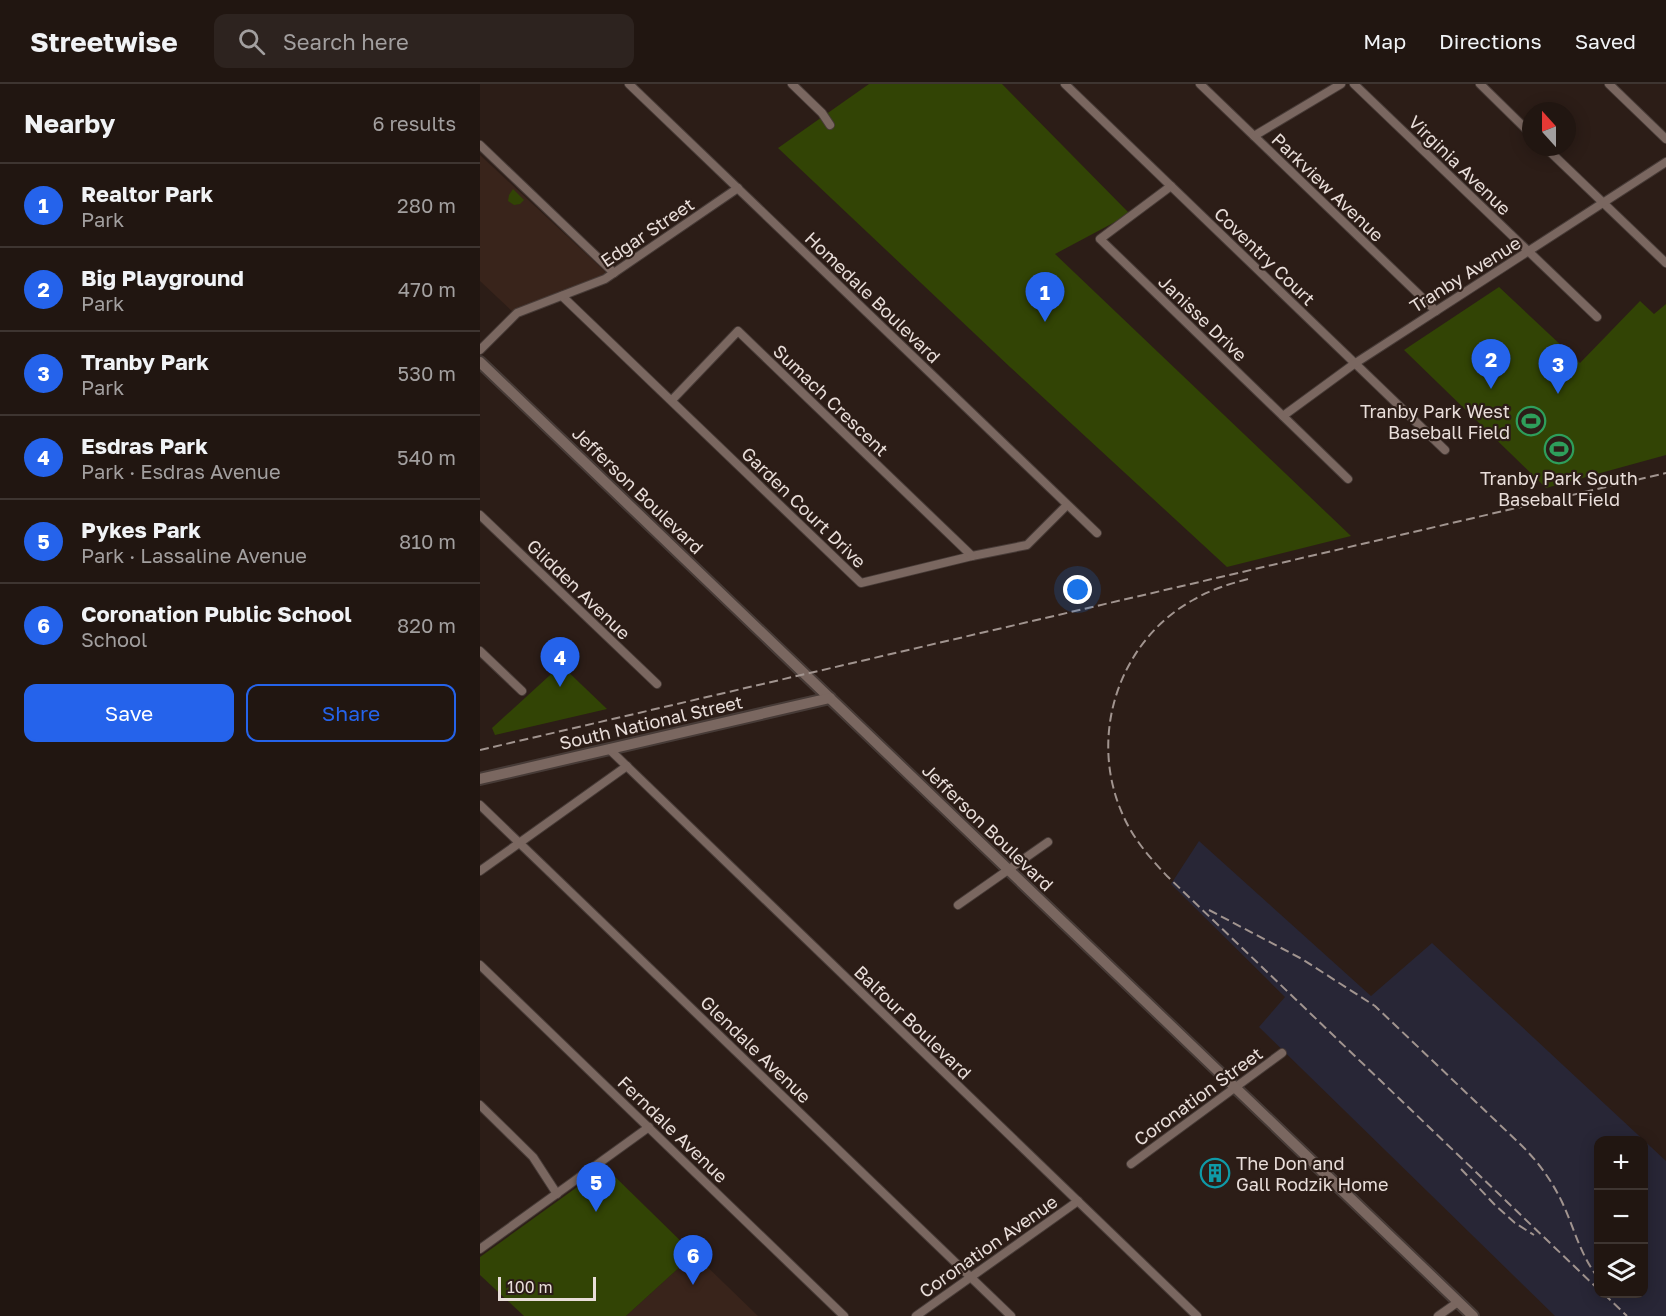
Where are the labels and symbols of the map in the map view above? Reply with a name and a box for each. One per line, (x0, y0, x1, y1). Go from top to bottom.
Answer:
north arrow (1522, 102, 1576, 156)
street label: Virginia Avenue (1404, 111, 1516, 219)
street label: Parkview Avenue (1268, 128, 1388, 246)
street label: Edgar Street (596, 193, 698, 271)
street label: Coventry Court (1210, 202, 1320, 310)
street label: Homedale Boulevard (801, 227, 945, 367)
street label: Tranby Avenue (1406, 231, 1524, 317)
street label: Janisse Drive (1154, 270, 1252, 366)
pin: 1 (1026, 272, 1064, 322)
street label: Sumach Crescent (769, 340, 893, 460)
pin: 2 (1472, 340, 1510, 389)
pin: 3 (1538, 344, 1578, 394)
place label: Tranby Park West Baseball Field (1360, 400, 1510, 443)
sports icon: Tranby Park West Baseball Field (1515, 405, 1547, 437)
street label: Jefferson Boulevard (568, 422, 708, 558)
sports icon: Tranby Park South Baseball Field (1543, 433, 1575, 465)
street label: Garden Court Drive (737, 442, 871, 572)
place label: Tranby Park South Baseball Field (1480, 467, 1638, 510)
street label: Glidden Avenue (523, 534, 635, 644)
your location (1063, 575, 1092, 604)
pin: 4 (540, 638, 580, 687)
street label: South National Street (557, 690, 745, 754)
street label: Jefferson Boulevard (918, 759, 1058, 895)
street label: Balfour Boulevard (850, 961, 976, 1083)
street label: Glendale Avenue (696, 991, 816, 1107)
street label: Coronation Street (1129, 1042, 1267, 1150)
street label: Ferndale Avenue (613, 1071, 733, 1187)
place label: The Don and Gall Rodzik Home (1236, 1152, 1388, 1195)
building icon: The Don and Gall Rodzik Home (1199, 1157, 1231, 1189)
pin: 5 (576, 1162, 616, 1212)
street label: Coronation Avenue (915, 1190, 1061, 1302)
pin: 6 (674, 1236, 712, 1285)
scale bar (498, 1274, 596, 1302)

